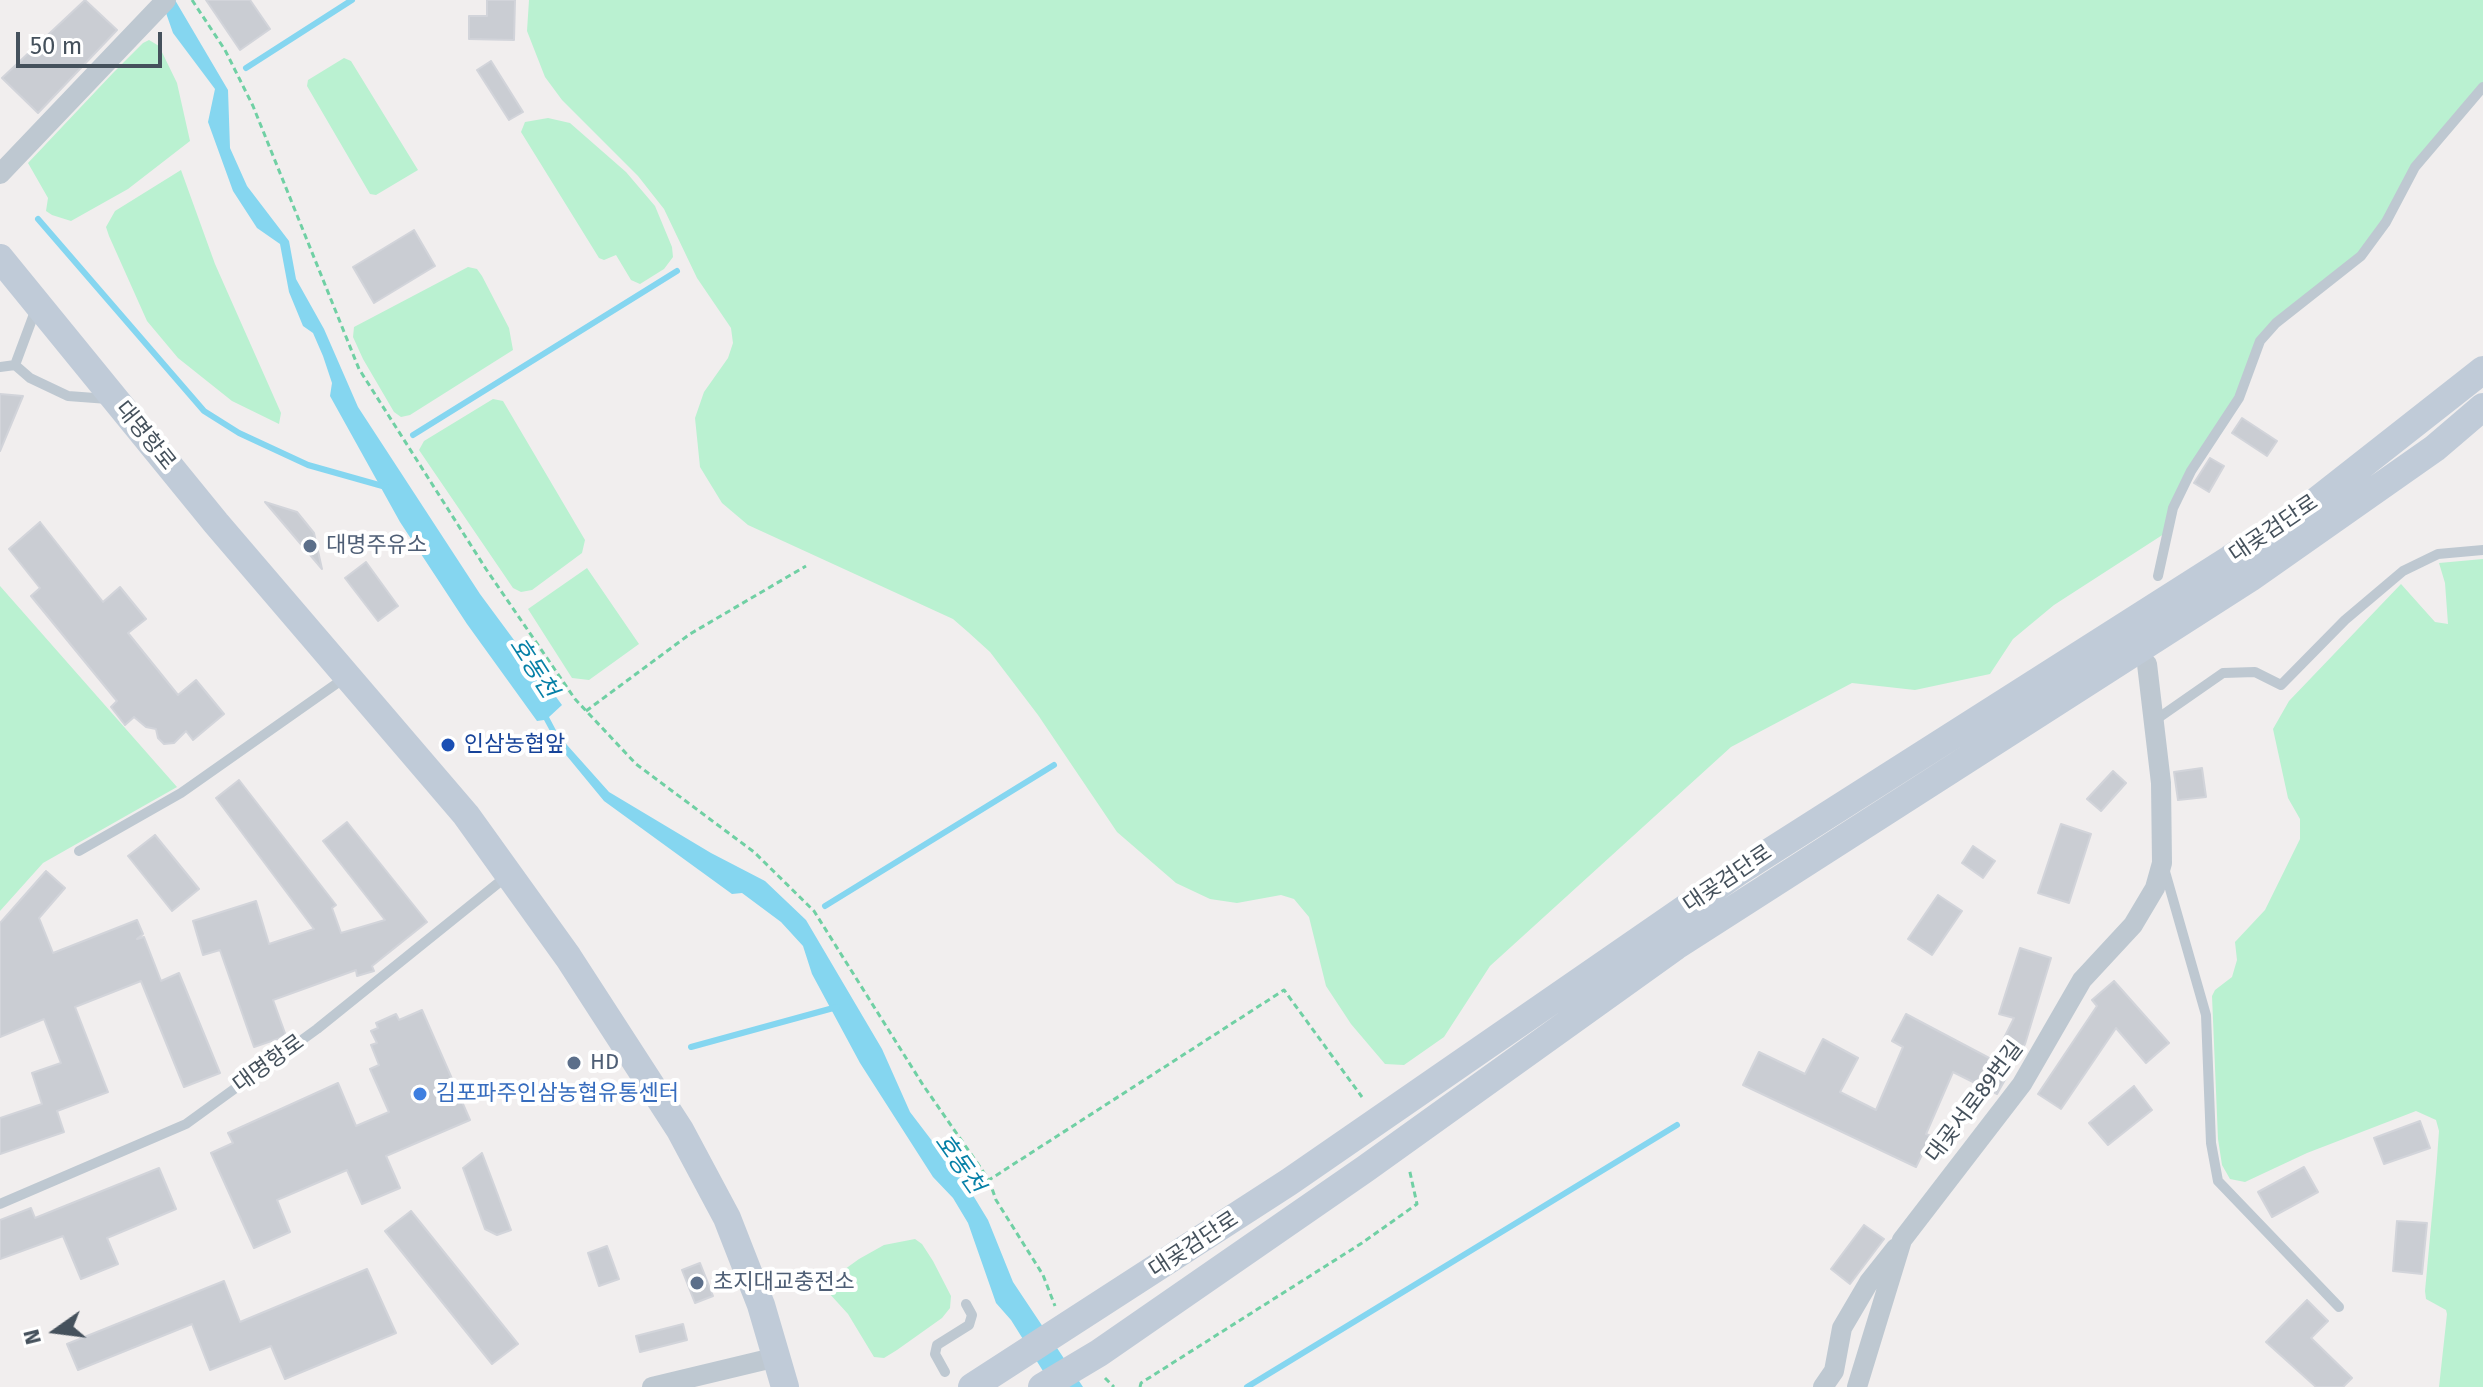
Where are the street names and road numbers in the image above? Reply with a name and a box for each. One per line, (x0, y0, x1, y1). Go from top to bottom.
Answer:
street label: 대명항로 (109, 396, 181, 476)
street label: 대곶검단로 (2225, 490, 2323, 568)
street label: 대곶검단로 (1679, 840, 1777, 918)
street label: 대명항로 (228, 1030, 310, 1098)
street label: 대곶서로89번길 (1921, 1036, 2029, 1168)
street label: 대곶검단로 (1144, 1206, 1244, 1284)

